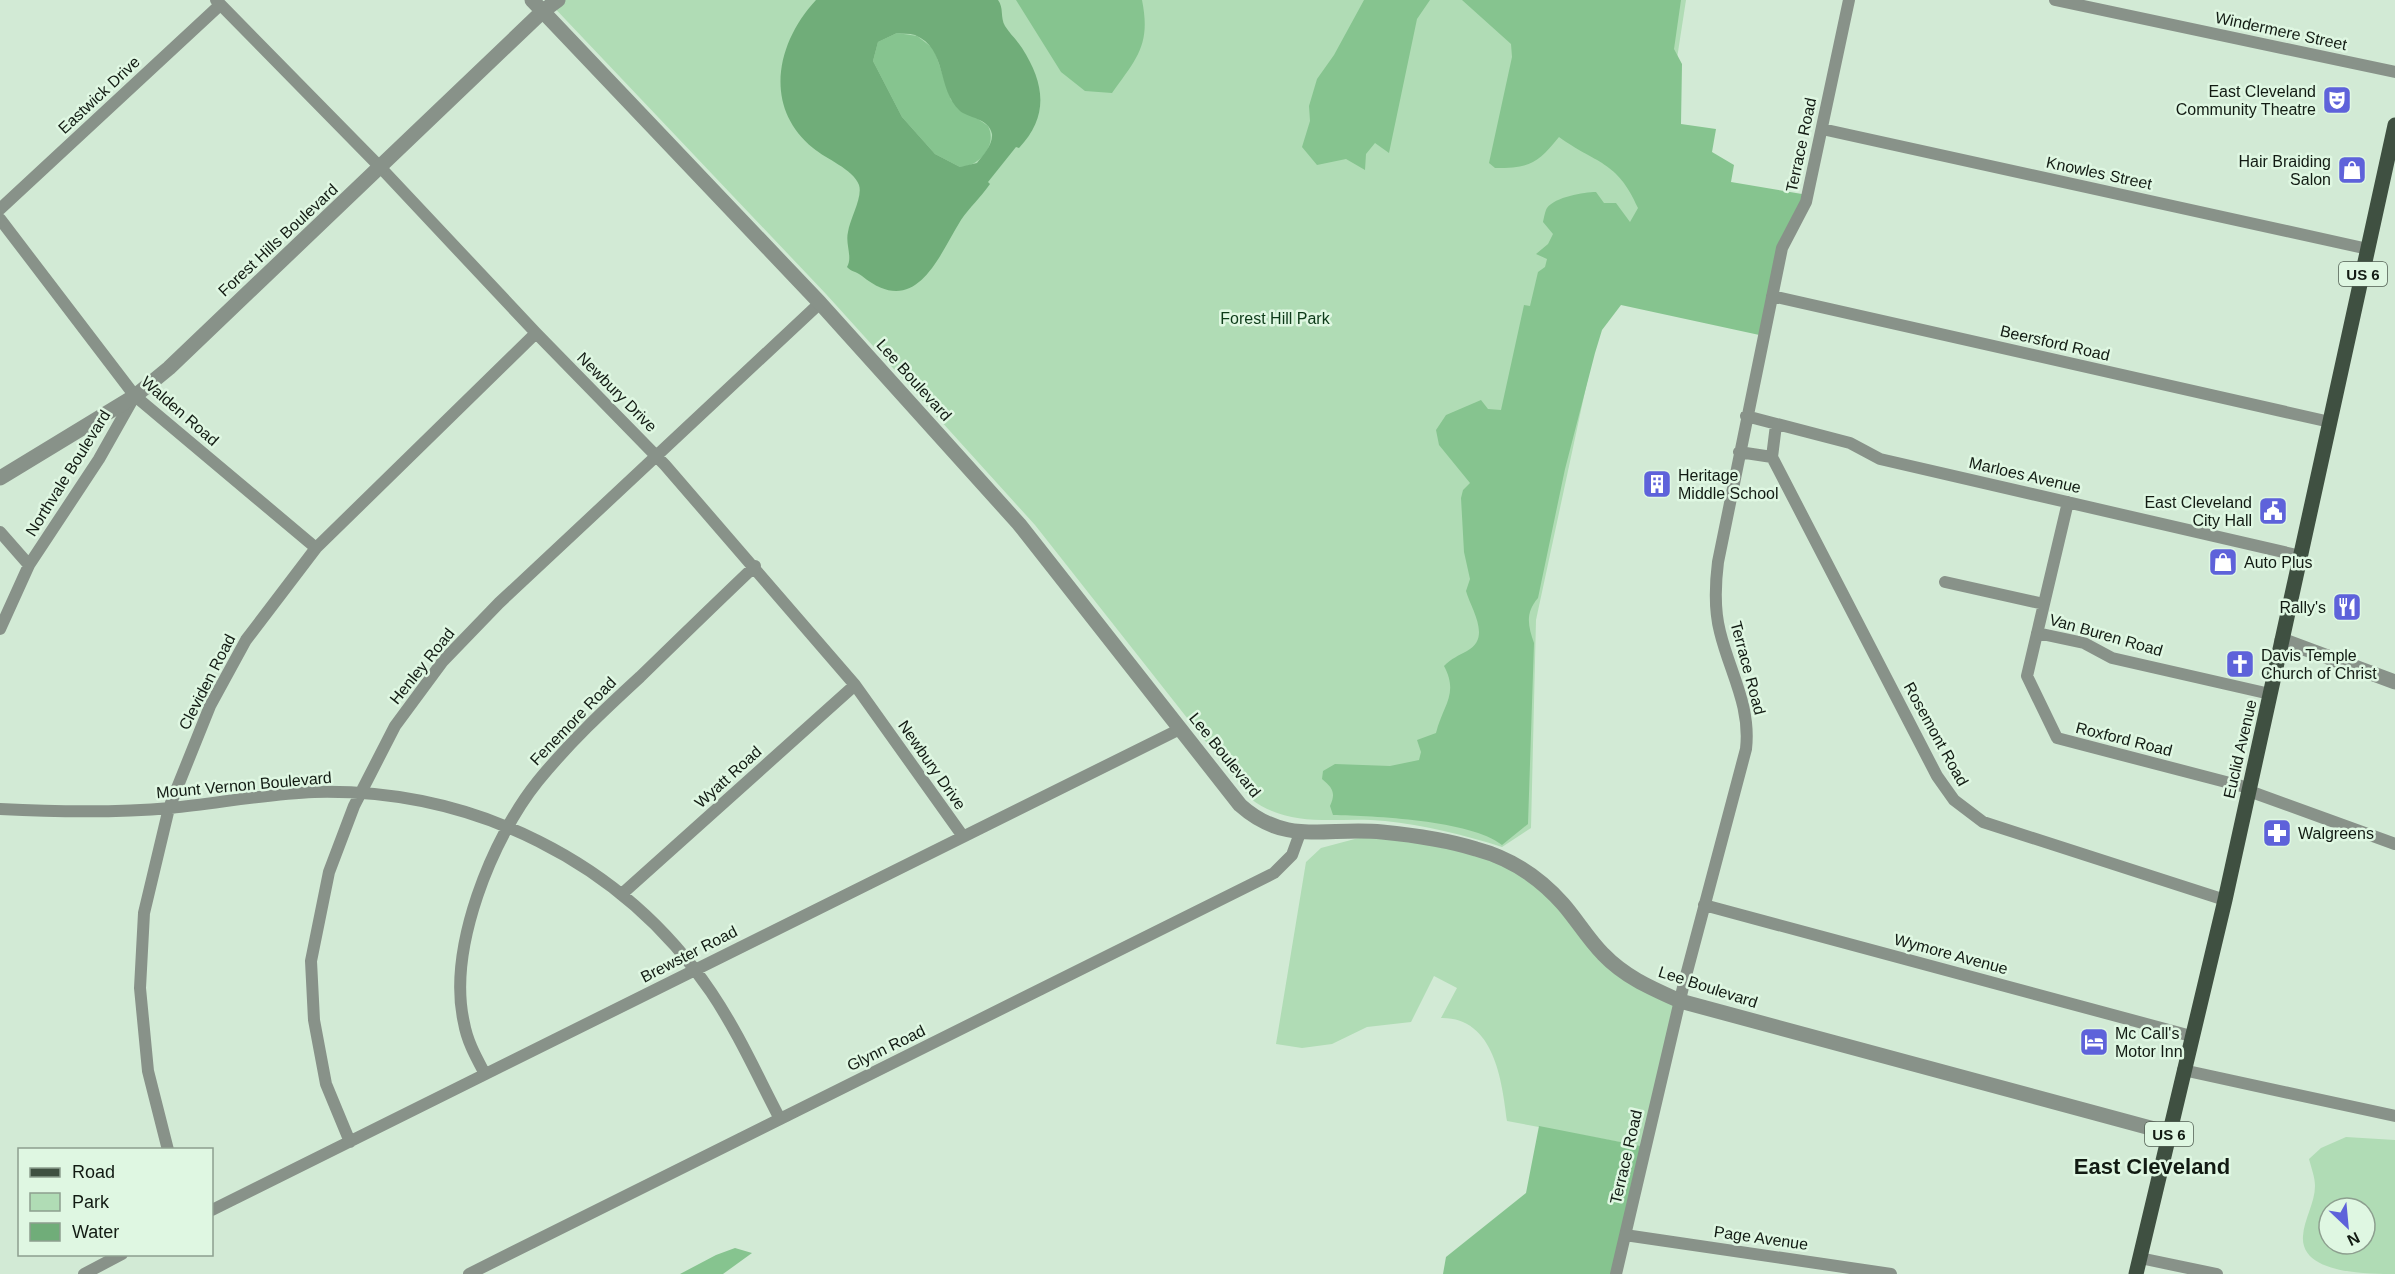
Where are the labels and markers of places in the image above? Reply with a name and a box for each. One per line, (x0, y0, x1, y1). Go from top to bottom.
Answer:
place label: East Cleveland Community Theatre (2176, 83, 2316, 118)
theatre icon: East Cleveland Community Theatre (2321, 84, 2353, 116)
place label: Hair Braiding Salon (2239, 153, 2331, 188)
shop icon: Hair Braiding Salon (2336, 154, 2368, 186)
place label: Heritage Middle School (1678, 467, 1779, 502)
building icon: Heritage Middle School (1641, 468, 1673, 500)
place label: East Cleveland City Hall (2144, 494, 2252, 529)
public building icon: East Cleveland City Hall (2257, 495, 2289, 527)
shop icon: Auto Plus (2207, 546, 2239, 578)
place label: Auto Plus (2244, 554, 2312, 571)
restaurant icon: Rally's (2331, 591, 2363, 623)
place label: Rally's (2279, 599, 2326, 616)
place label: Davis Temple Church of Christ (2261, 647, 2377, 682)
church icon: Davis Temple Church of Christ (2224, 648, 2256, 680)
pharmacy icon: Walgreens (2261, 817, 2293, 849)
place label: Walgreens (2298, 825, 2374, 842)
place label: Mc Call's Motor Inn (2115, 1025, 2183, 1060)
hotel icon: Mc Call's Motor Inn (2078, 1026, 2110, 1058)

